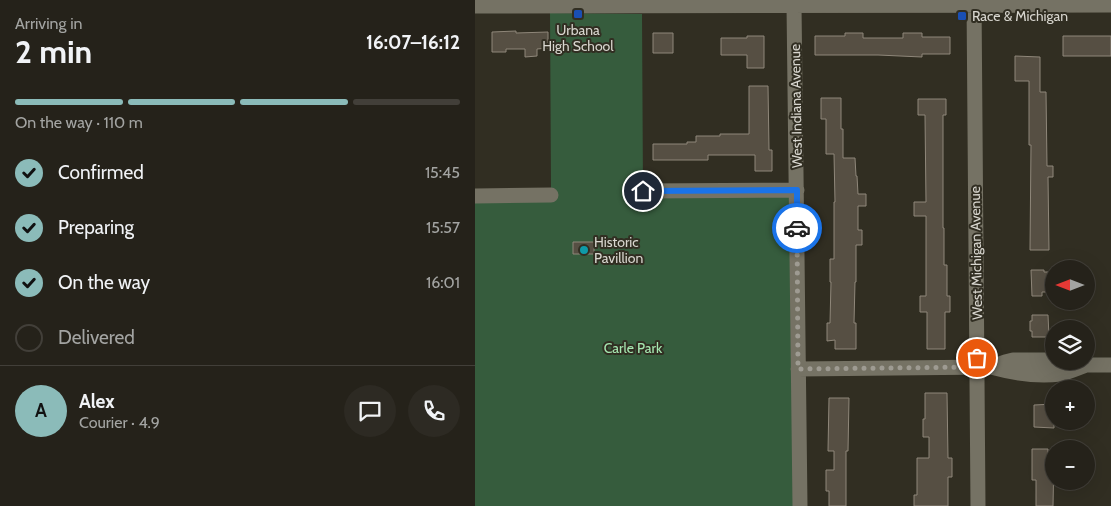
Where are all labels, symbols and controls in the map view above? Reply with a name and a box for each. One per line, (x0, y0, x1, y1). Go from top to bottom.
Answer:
place label: Race & Michigan (972, 7, 1068, 25)
marker: Urbana High School (572, 8, 584, 20)
marker: Race & Michigan (956, 10, 968, 22)
text: Arriving in (15, 14, 82, 33)
place label: Urbana High School (542, 21, 614, 55)
text: 16:07–16:12 (366, 31, 460, 54)
text: 2 min (15, 32, 92, 71)
street label: West Indiana Avenue (786, 44, 806, 168)
text: On the way · 110 m (15, 113, 143, 132)
icon: check (15, 159, 43, 187)
text: Confirmed (58, 161, 144, 184)
text: 15:45 (425, 163, 460, 182)
pin (622, 170, 664, 212)
icon: home (629, 177, 657, 205)
street label: West Michigan Avenue (966, 186, 986, 320)
courier (772, 203, 822, 253)
icon: check (15, 214, 43, 242)
icon: car (783, 214, 811, 242)
text: Preparing (58, 216, 134, 239)
text: 15:57 (426, 218, 460, 237)
place label: Historic Pavillion (594, 233, 643, 267)
marker: Historic Pavillion (578, 244, 590, 256)
north arrow (1045, 260, 1095, 310)
map controls (1045, 260, 1095, 490)
icon: check (15, 269, 43, 297)
text: On the way (58, 271, 150, 294)
text: 16:01 (426, 273, 460, 292)
button: layers (1045, 320, 1095, 370)
text: Delivered (58, 326, 135, 349)
pin (956, 337, 998, 379)
park label: Carle Park (604, 339, 663, 357)
icon: bag (963, 344, 991, 372)
button: + (1045, 380, 1095, 430)
button: chat (344, 385, 396, 437)
button: phone (408, 385, 460, 437)
text: Alex (79, 390, 115, 413)
text: A (35, 399, 47, 422)
text: Courier · 4.9 (79, 413, 160, 432)
button: − (1045, 440, 1095, 490)

